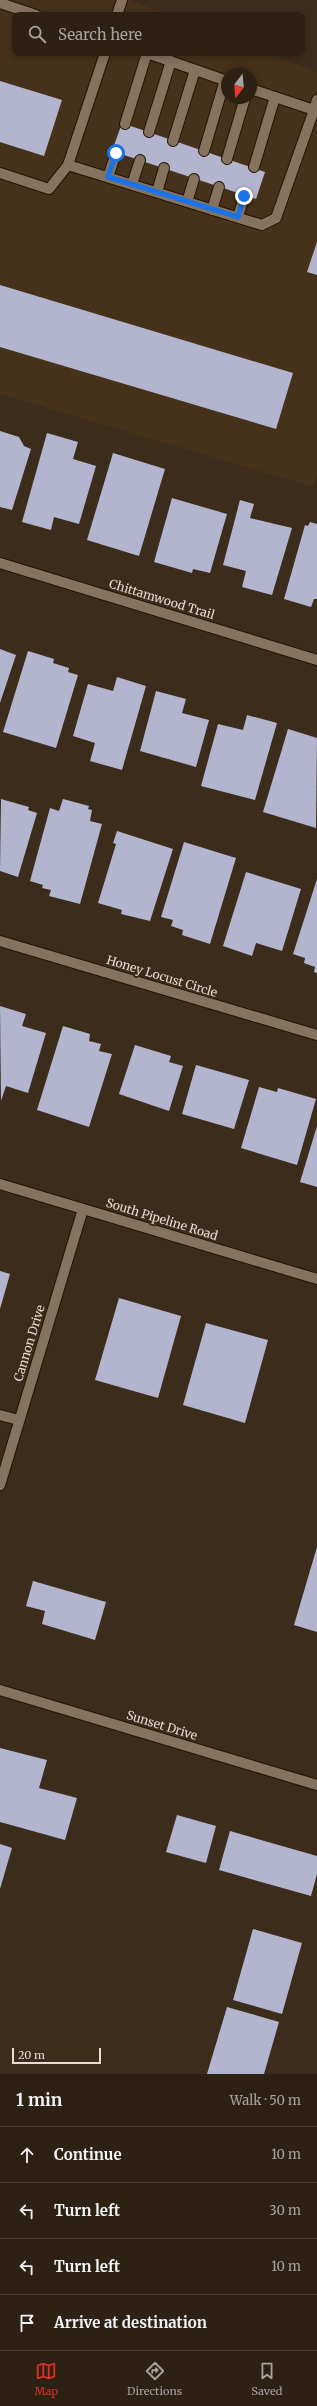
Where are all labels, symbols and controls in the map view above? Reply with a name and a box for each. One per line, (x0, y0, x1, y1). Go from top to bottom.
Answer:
search box (12, 12, 305, 56)
icon: search (26, 23, 48, 45)
text: Search here (58, 25, 142, 44)
north arrow (221, 68, 257, 104)
route start (107, 144, 125, 162)
route end (235, 187, 253, 205)
street label: Chittamwood Trail (107, 576, 217, 622)
street label: Honey Locust Circle (105, 952, 219, 1000)
street label: South Pipeline Road (104, 1195, 220, 1243)
street label: Cannon Drive (10, 1303, 48, 1383)
street label: Sunset Drive (125, 1707, 199, 1743)
scale bar (12, 2046, 101, 2065)
text: 20 m (18, 2048, 45, 2062)
text: 1 min (16, 2089, 62, 2111)
text: Walk · 50 m (230, 2092, 301, 2109)
icon: ahead (16, 2144, 38, 2166)
text: Continue (54, 2145, 122, 2164)
text: 10 m (271, 2146, 301, 2163)
icon: left (16, 2200, 38, 2222)
text: Turn left (54, 2201, 120, 2220)
text: 30 m (269, 2202, 301, 2219)
icon: left (16, 2256, 38, 2278)
text: Turn left (54, 2257, 120, 2276)
text: 10 m (271, 2258, 301, 2275)
icon: arrive (16, 2312, 38, 2334)
text: Arrive at destination (54, 2313, 207, 2332)
tab: Map (35, 2360, 58, 2398)
tab: Directions (127, 2360, 182, 2398)
tab: Saved (251, 2360, 282, 2398)

